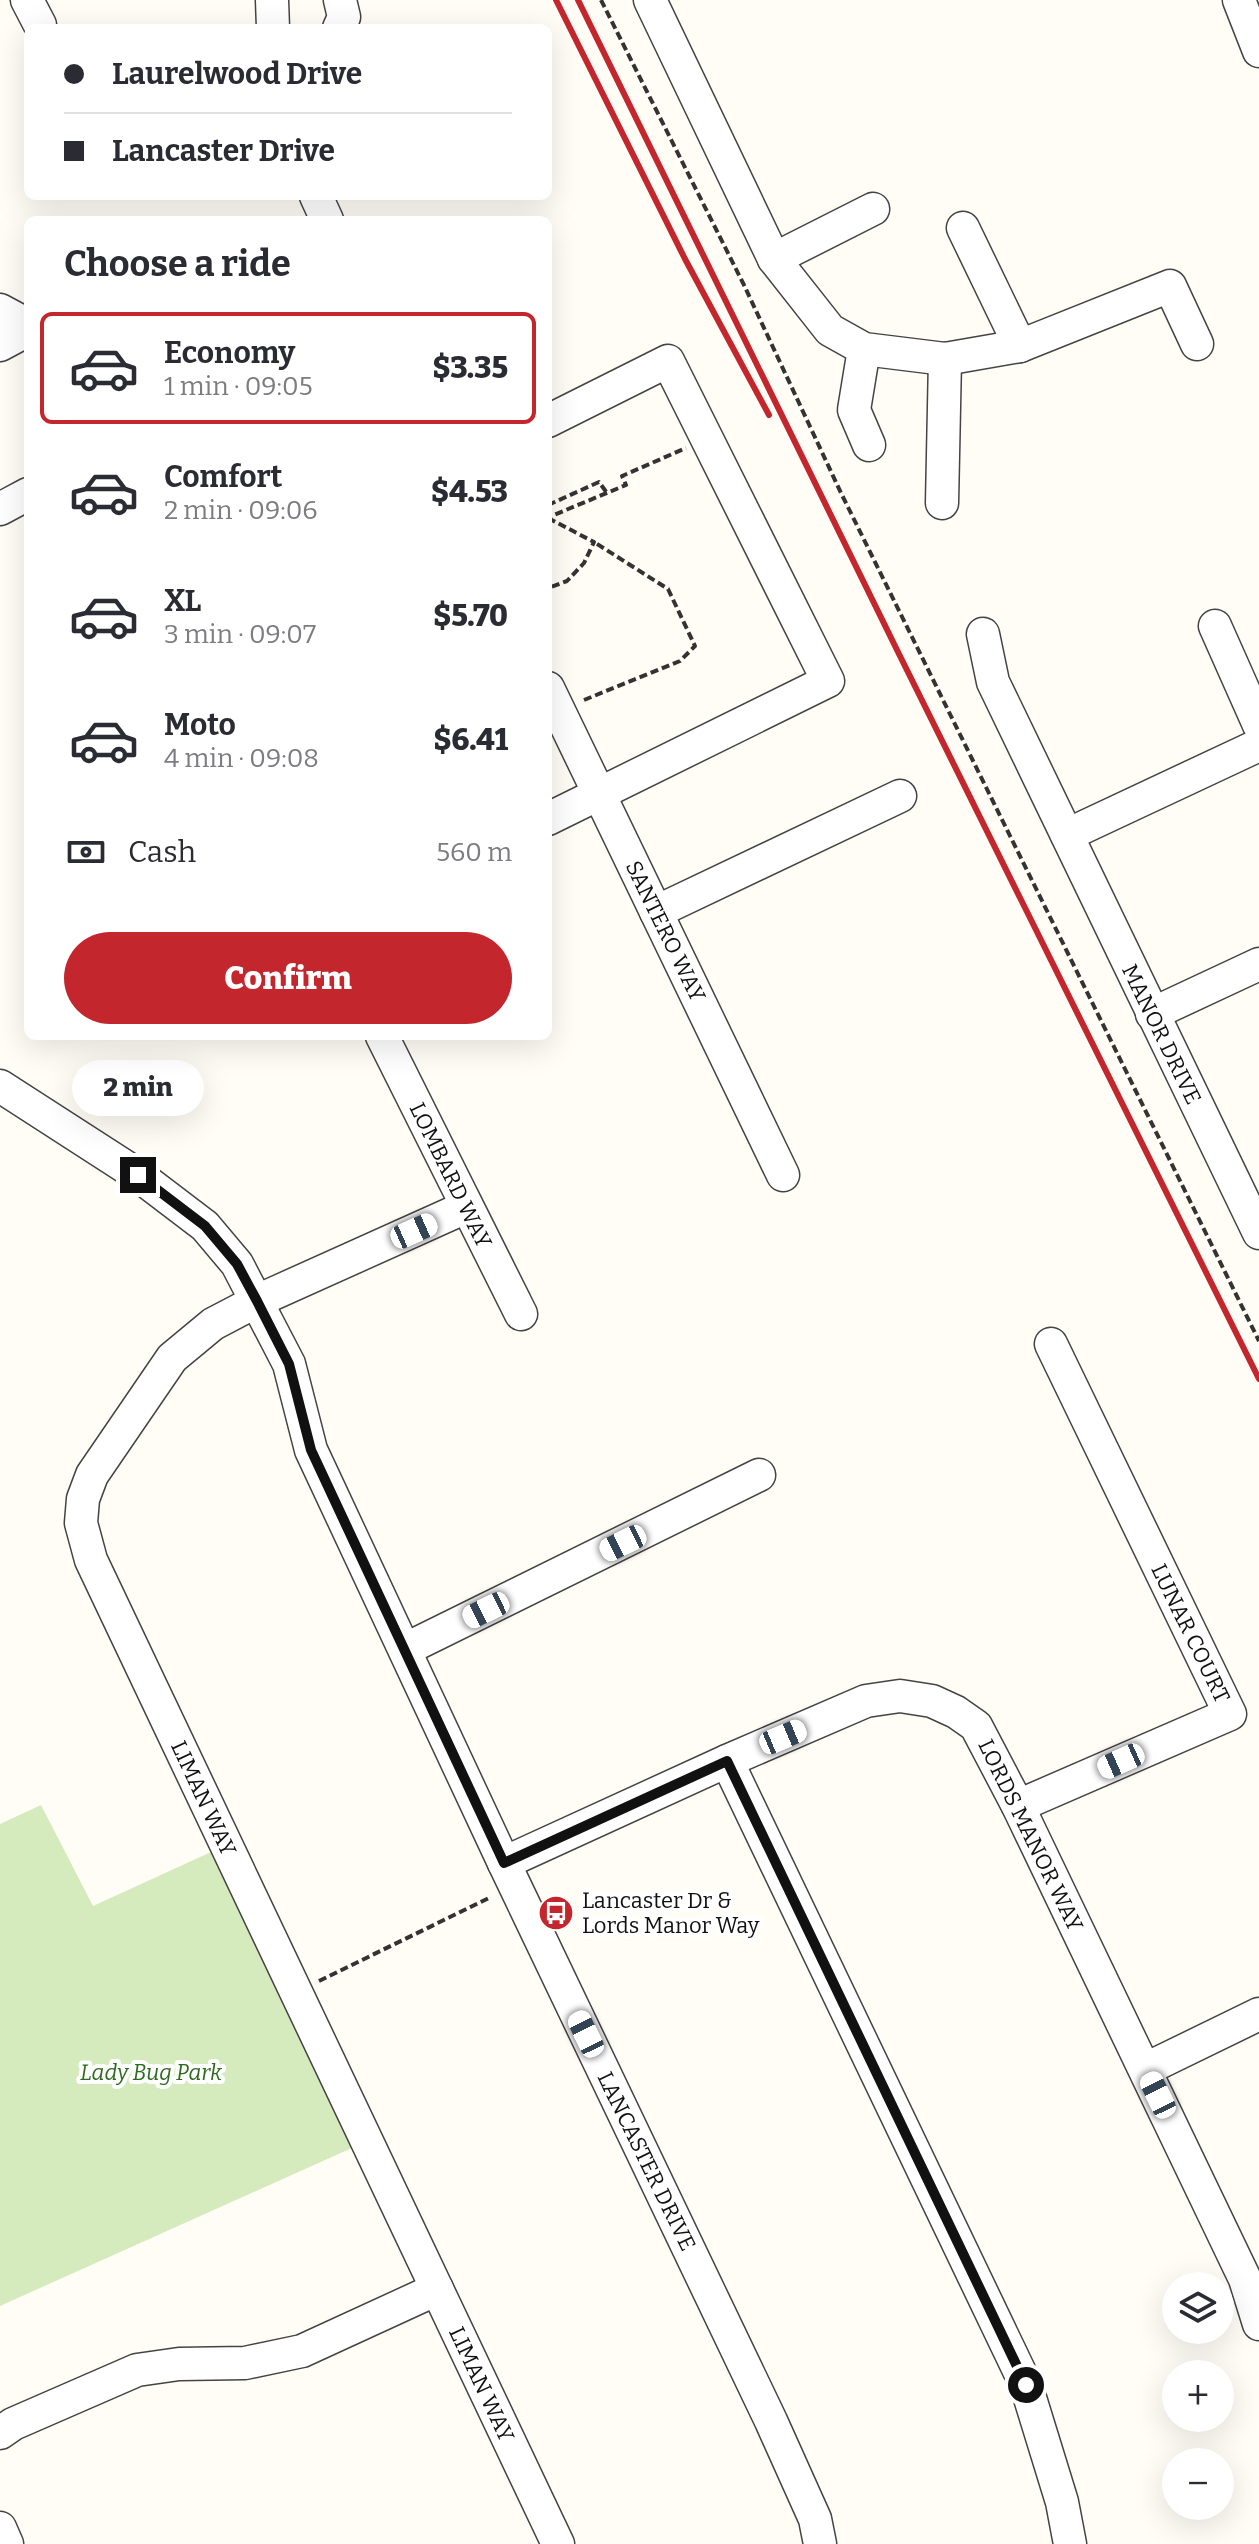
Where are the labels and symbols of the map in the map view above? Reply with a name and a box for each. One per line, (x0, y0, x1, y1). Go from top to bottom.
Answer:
street label: SANTERO WAY (620, 856, 712, 1007)
street label: MANOR DRIVE (1116, 960, 1207, 1109)
callout: 2 min (72, 1059, 204, 1115)
street label: LOMBARD WAY (404, 1098, 498, 1253)
route end (120, 1157, 156, 1193)
car (387, 1210, 441, 1252)
car (596, 1522, 650, 1564)
street label: LUNAR COURT (1145, 1559, 1236, 1707)
car (459, 1589, 513, 1631)
car (756, 1717, 810, 1757)
street label: LORDS MANOR WAY (972, 1735, 1089, 1936)
street label: LIMAN WAY (165, 1736, 242, 1861)
car (1094, 1740, 1148, 1782)
place label: Lancaster Dr & Lords Manor Way (582, 1887, 760, 1939)
bus stop icon: Lancaster Dr & Lords Manor Way (537, 1894, 575, 1932)
car (565, 2007, 607, 2061)
park label: Lady Bug Park (80, 2059, 223, 2086)
street label: LANCASTER DRIVE (591, 2067, 702, 2255)
car (1137, 2068, 1179, 2122)
street label: LIMAN WAY (443, 2322, 520, 2447)
route start (1008, 2367, 1044, 2403)

